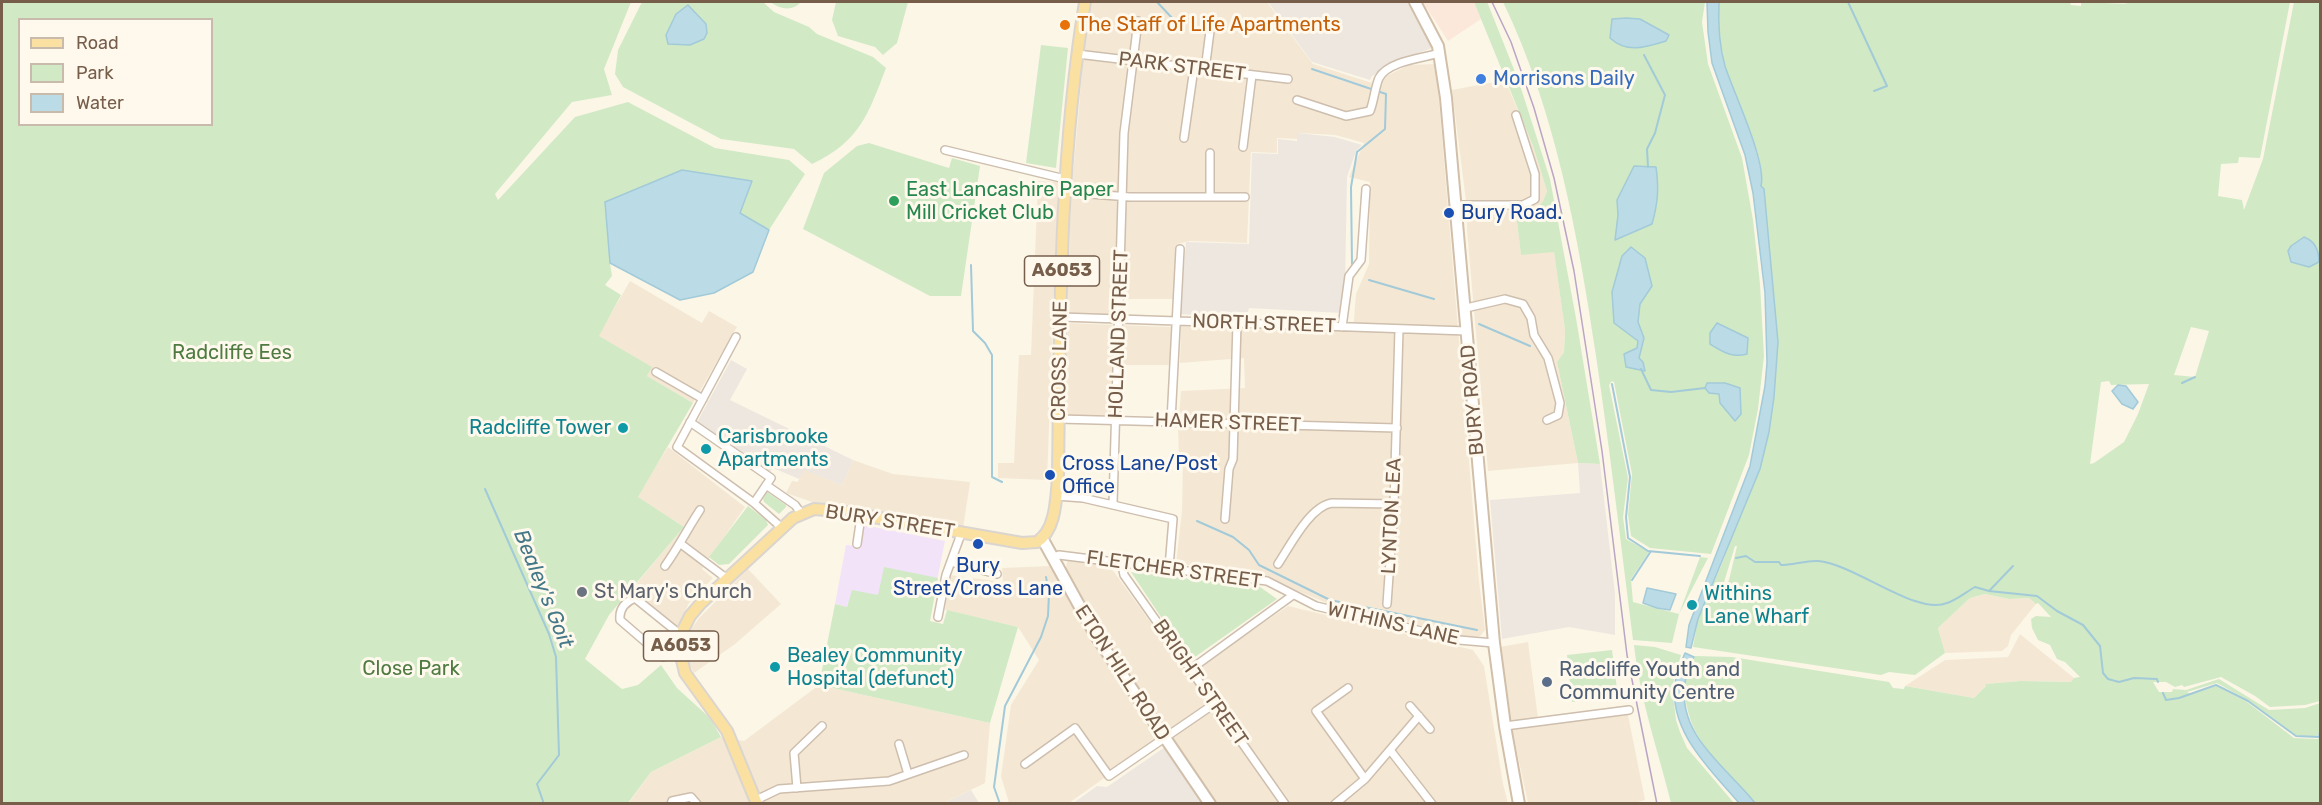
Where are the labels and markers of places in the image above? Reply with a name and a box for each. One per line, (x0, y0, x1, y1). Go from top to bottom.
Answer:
place label: The Staff of Life Apartments (1077, 13, 1341, 37)
marker: The Staff of Life Apartments (1058, 18, 1072, 32)
place label: Morrisons Daily (1493, 67, 1635, 91)
marker: Morrisons Daily (1474, 72, 1488, 86)
place label: East Lancashire Paper Mill Cricket Club (906, 178, 1114, 225)
marker: East Lancashire Paper Mill Cricket Club (887, 194, 901, 208)
place label: Bury Road. (1461, 201, 1562, 225)
marker: Bury Road. (1442, 206, 1456, 220)
place label: Radcliffe Tower (469, 416, 611, 440)
marker: Radcliffe Tower (616, 421, 630, 435)
place label: Carisbrooke Apartments (718, 425, 829, 472)
marker: Carisbrooke Apartments (699, 442, 713, 456)
place label: Cross Lane/Post Office (1062, 452, 1218, 499)
marker: Cross Lane/Post Office (1043, 468, 1057, 482)
marker: Bury Street/Cross Lane (971, 537, 985, 551)
place label: Bury Street/Cross Lane (893, 554, 1063, 601)
place label: St Mary's Church (594, 580, 752, 604)
place label: Withins Lane Wharf (1704, 582, 1809, 629)
marker: St Mary's Church (575, 585, 589, 599)
marker: Withins Lane Wharf (1685, 598, 1699, 612)
place label: Bealey Community Hospital (defunct) (787, 644, 962, 691)
place label: Radcliffe Youth and Community Centre (1559, 658, 1740, 705)
marker: Bealey Community Hospital (defunct) (768, 660, 782, 674)
marker: Radcliffe Youth and Community Centre (1540, 675, 1554, 689)

